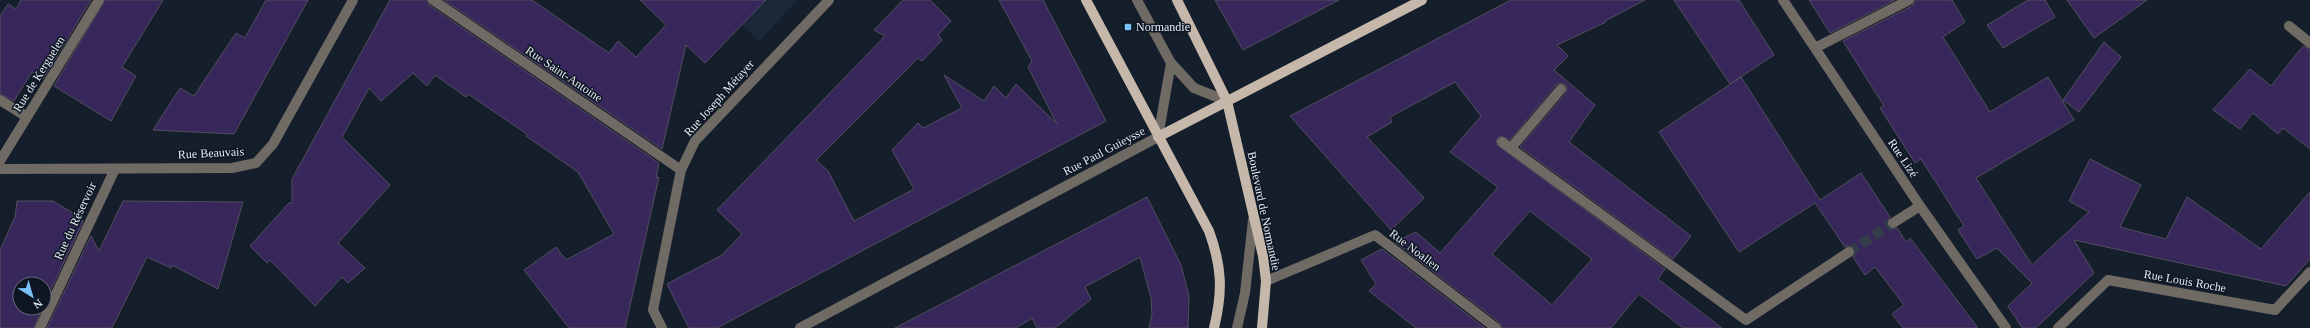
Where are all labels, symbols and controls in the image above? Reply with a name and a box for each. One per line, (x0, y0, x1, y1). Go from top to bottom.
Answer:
place label: Normandie (1136, 20, 1190, 34)
marker: Normandie (1123, 22, 1133, 32)
street label: Rue de Kerguelen (10, 34, 68, 114)
street label: Rue Saint-Antoine (523, 43, 605, 105)
street label: Rue Joseph Métayer (681, 57, 757, 139)
street label: Rue Paul Guieysse (1061, 124, 1147, 178)
street label: Rue Lizé (1885, 136, 1921, 180)
street label: Rue Beauvais (178, 144, 245, 162)
street label: Boulevard de Normandie (1245, 150, 1283, 272)
street label: Rue du Réservoir (51, 180, 99, 262)
street label: Rue Noallen (1387, 226, 1443, 274)
street label: Rue Louis Roche (2143, 267, 2227, 295)
north arrow (12, 276, 52, 316)
text: N (31, 297, 45, 311)

